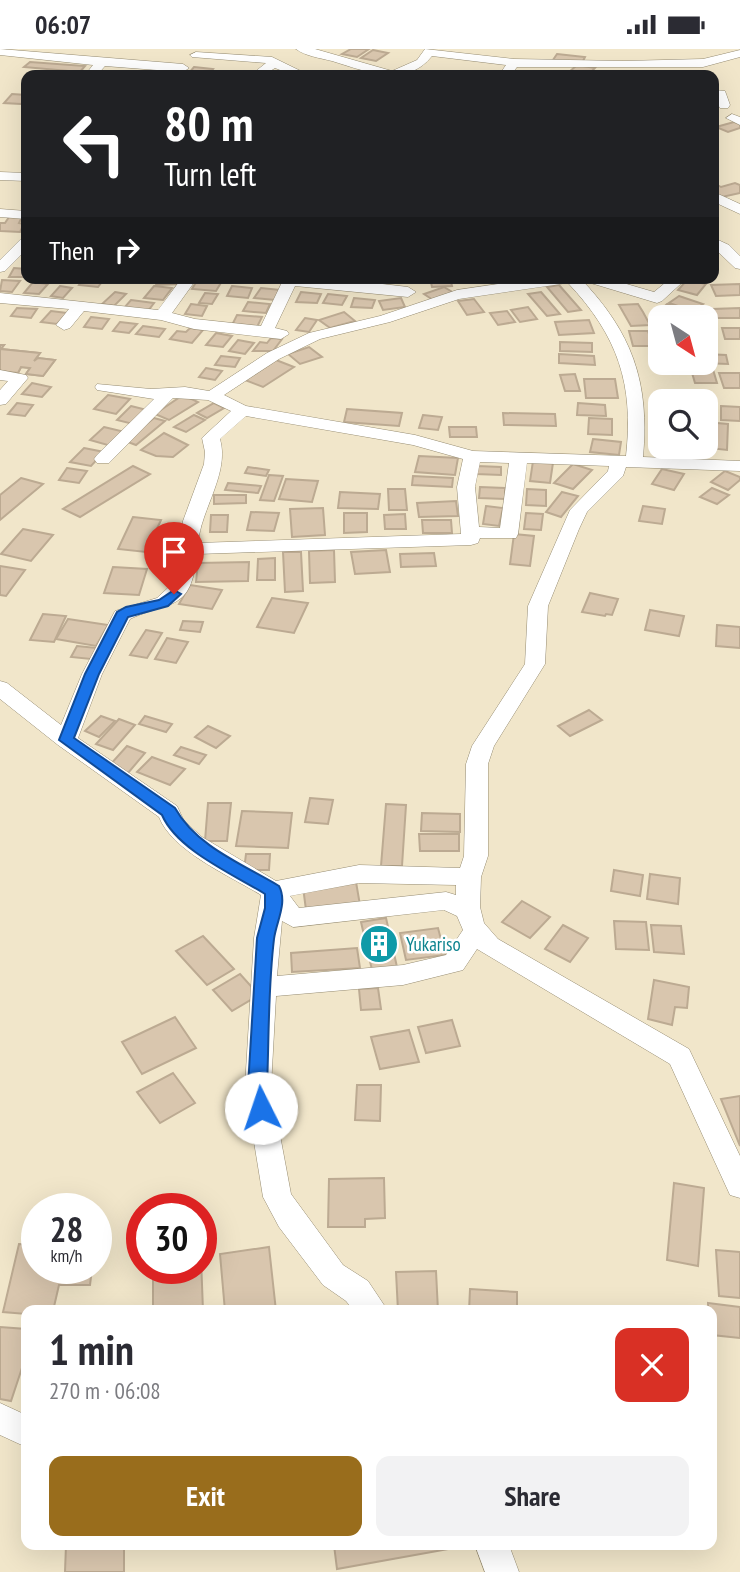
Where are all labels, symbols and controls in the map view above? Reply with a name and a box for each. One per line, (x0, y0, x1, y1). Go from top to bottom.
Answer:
text: 06:07 (35, 8, 91, 41)
text: 80 m (164, 91, 253, 155)
icon: left (49, 98, 140, 189)
text: Turn left (164, 153, 256, 195)
icon: right (108, 231, 146, 269)
text: Then (49, 234, 94, 267)
north arrow (648, 305, 718, 375)
map controls (648, 305, 718, 459)
button: search (648, 389, 718, 459)
pin (144, 522, 204, 594)
icon: arrive (155, 533, 193, 571)
building icon: Yukariso (358, 923, 400, 965)
place label: Yukariso (406, 932, 461, 956)
position arrow (224, 1071, 298, 1145)
speed limit sign: 30 (126, 1193, 217, 1284)
text: 28 (50, 1206, 83, 1252)
text: km/h (51, 1244, 82, 1267)
text: 1 min (49, 1322, 134, 1377)
button: close (615, 1328, 689, 1402)
text: 270 m · 06:08 (49, 1376, 161, 1405)
button: Exit (49, 1456, 362, 1536)
button: Share (376, 1456, 689, 1536)

